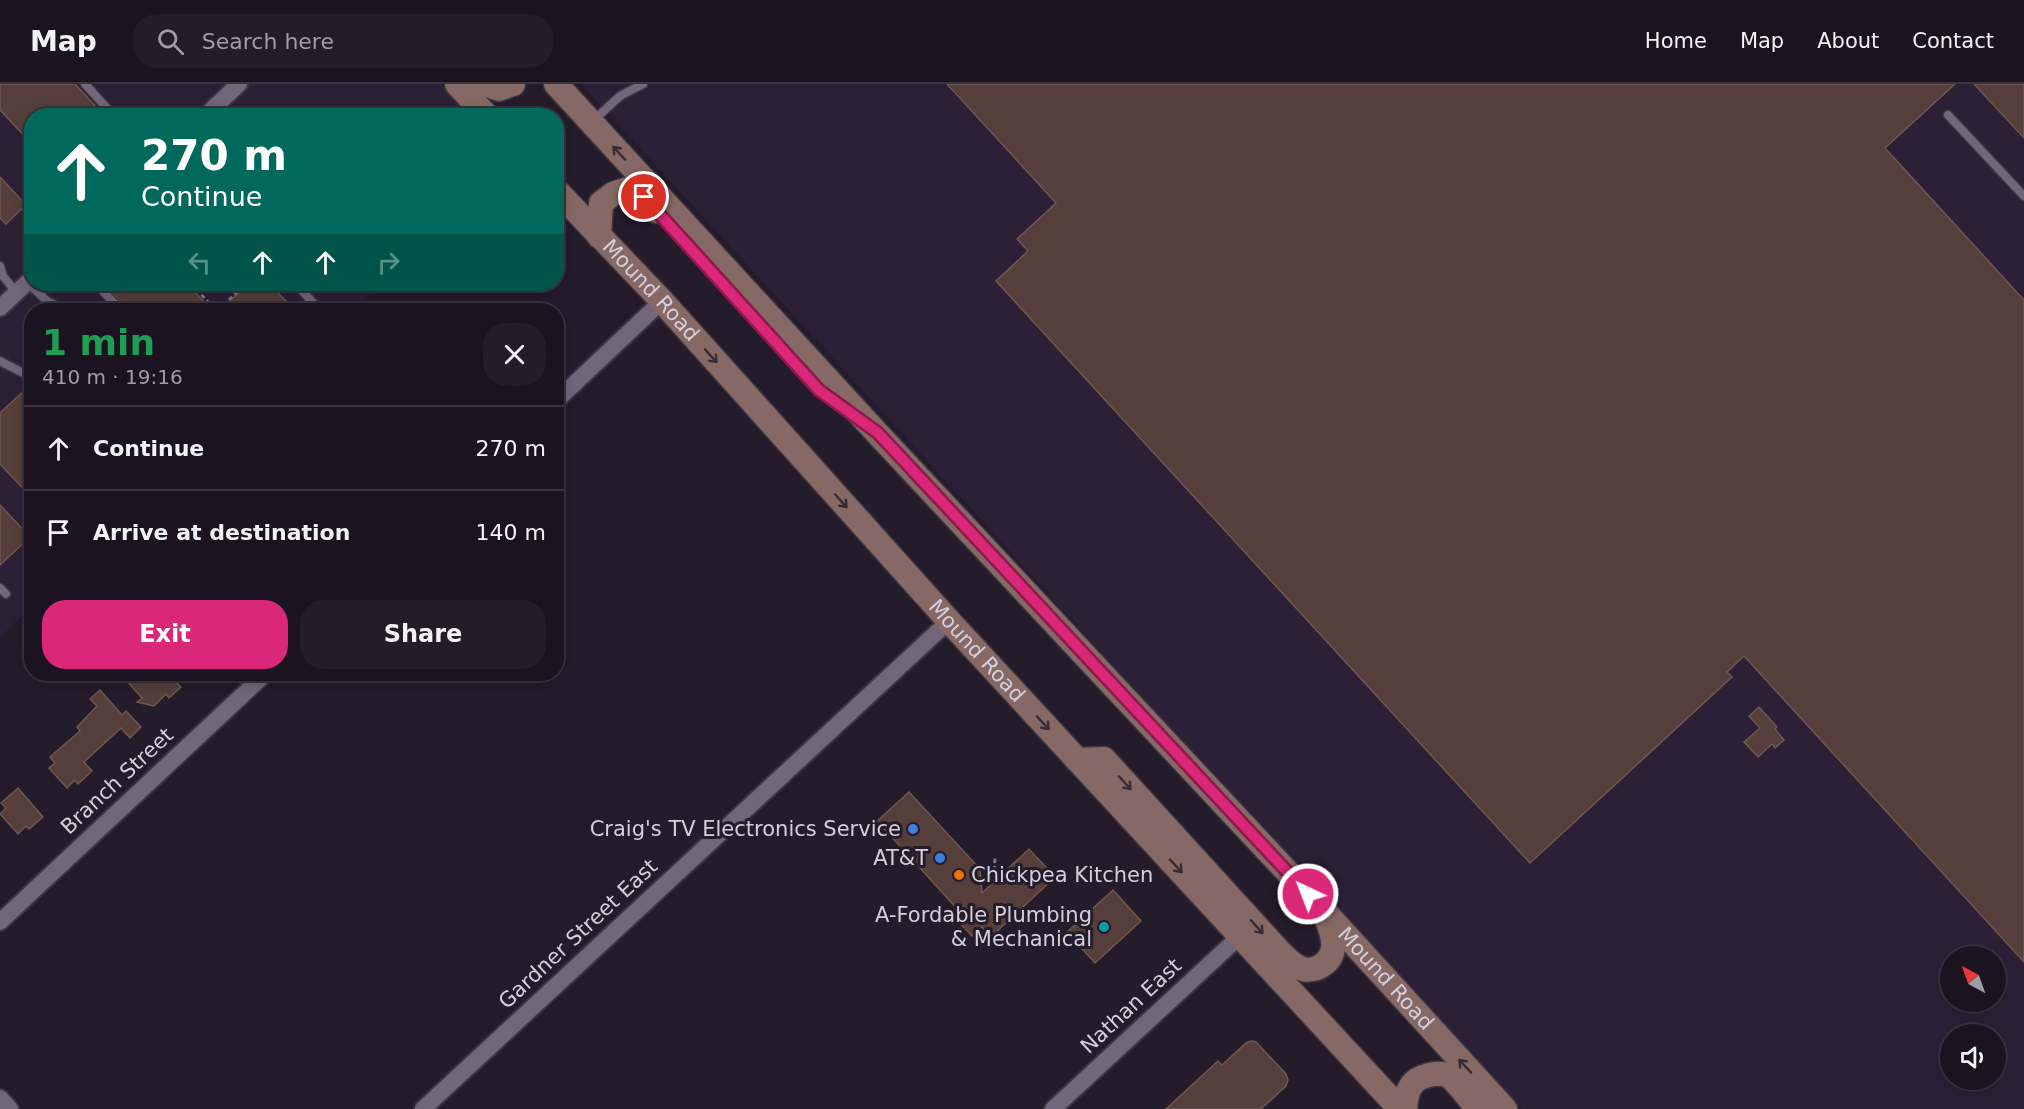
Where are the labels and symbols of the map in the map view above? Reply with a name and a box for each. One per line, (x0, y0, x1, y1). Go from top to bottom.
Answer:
one-way arrow (612, 145, 626, 160)
pin (618, 171, 669, 222)
street label: Mound Road (598, 234, 704, 346)
one-way arrow (704, 348, 718, 363)
one-way arrow (834, 493, 848, 508)
street label: Mound Road (924, 595, 1030, 707)
one-way arrow (1036, 715, 1050, 730)
street label: Branch Street (56, 723, 178, 839)
one-way arrow (1118, 775, 1132, 790)
place label: Craig's TV Electronics Service (590, 817, 901, 841)
marker: Craig's TV Electronics Service (906, 822, 920, 836)
place label: AT&T (873, 846, 928, 870)
marker: AT&T (933, 851, 947, 865)
street label: Gardner Street East (494, 854, 662, 1014)
one-way arrow (1169, 858, 1183, 873)
position arrow (1276, 862, 1340, 926)
place label: Chickpea Kitchen (971, 863, 1153, 887)
marker: Chickpea Kitchen (952, 868, 966, 882)
place label: A-Fordable Plumbing & Mechanical (875, 903, 1092, 951)
one-way arrow (1250, 919, 1264, 934)
marker: A-Fordable Plumbing & Mechanical (1097, 920, 1111, 934)
street label: Mound Road (1333, 922, 1438, 1035)
north arrow (1940, 946, 2006, 1012)
street label: Nathan East (1076, 953, 1186, 1059)
one-way arrow (1458, 1059, 1472, 1074)

